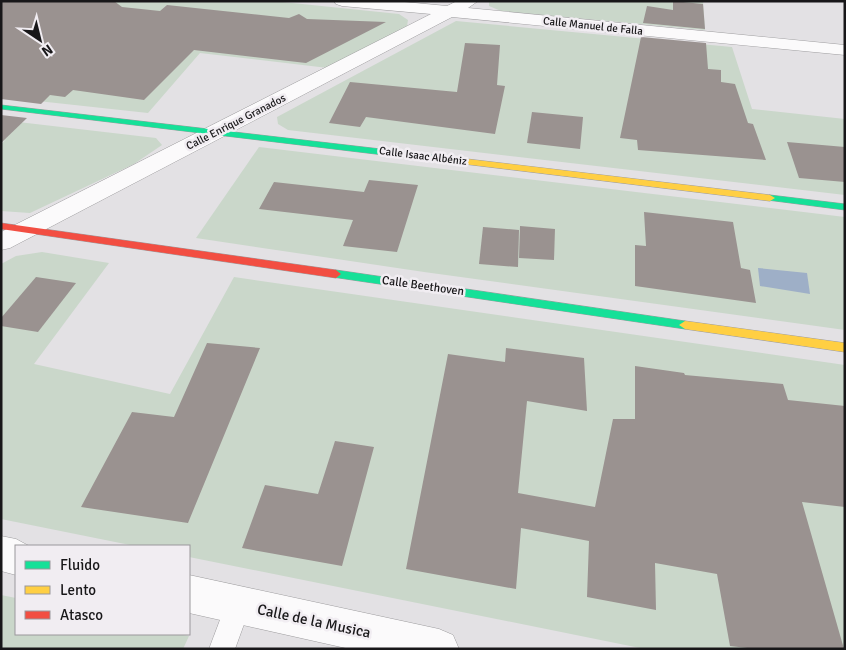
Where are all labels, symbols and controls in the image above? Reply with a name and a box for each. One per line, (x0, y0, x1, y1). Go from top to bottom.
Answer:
street label: Calle Manuel de Falla (542, 14, 644, 38)
north arrow (15, 15, 65, 65)
text: N (38, 40, 56, 60)
street label: Calle Enrique Granados (184, 91, 288, 153)
street label: Calle Isaac Albéniz (378, 144, 468, 168)
street label: Calle Beethoven (381, 273, 465, 299)
legend (15, 545, 190, 635)
text: Fluido (60, 556, 100, 574)
text: Lento (60, 581, 96, 599)
street label: Calle de la Musica (256, 600, 372, 642)
text: Atasco (60, 606, 103, 624)

